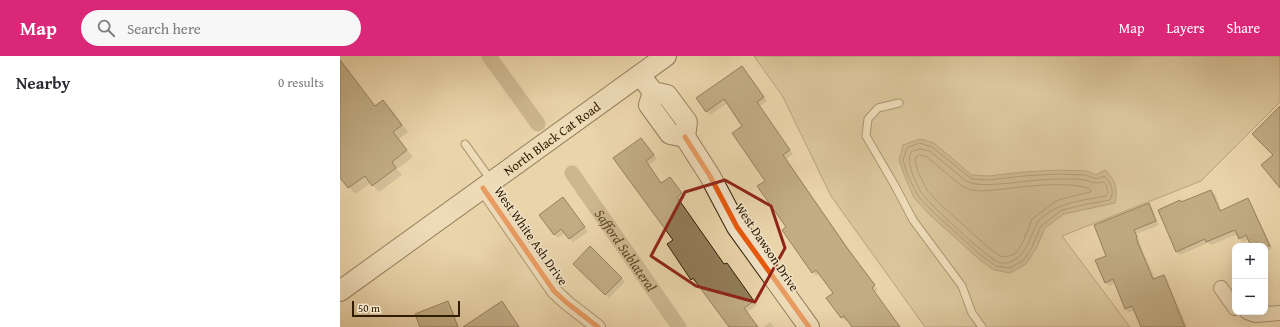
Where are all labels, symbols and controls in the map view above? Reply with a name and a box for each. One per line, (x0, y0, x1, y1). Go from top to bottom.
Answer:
search box (81, 10, 361, 46)
text: Map (20, 14, 57, 42)
icon: search (95, 17, 117, 39)
text: Search here (127, 18, 201, 39)
text: Map (1119, 18, 1145, 38)
text: Layers (1167, 18, 1205, 38)
text: Share (1227, 18, 1260, 38)
text: Nearby (16, 70, 70, 95)
text: 0 results (278, 73, 324, 92)
street label: North Black Cat Road (499, 97, 604, 180)
street label: West White Ash Drive (490, 183, 572, 289)
street label: West Dawson Drive (730, 199, 804, 295)
water label: Safford Sublateral (590, 205, 662, 296)
map controls (1232, 243, 1268, 315)
button: + (1232, 243, 1268, 279)
button: − (1232, 279, 1268, 315)
scale bar (352, 299, 460, 318)
text: 50 m (358, 300, 380, 316)

